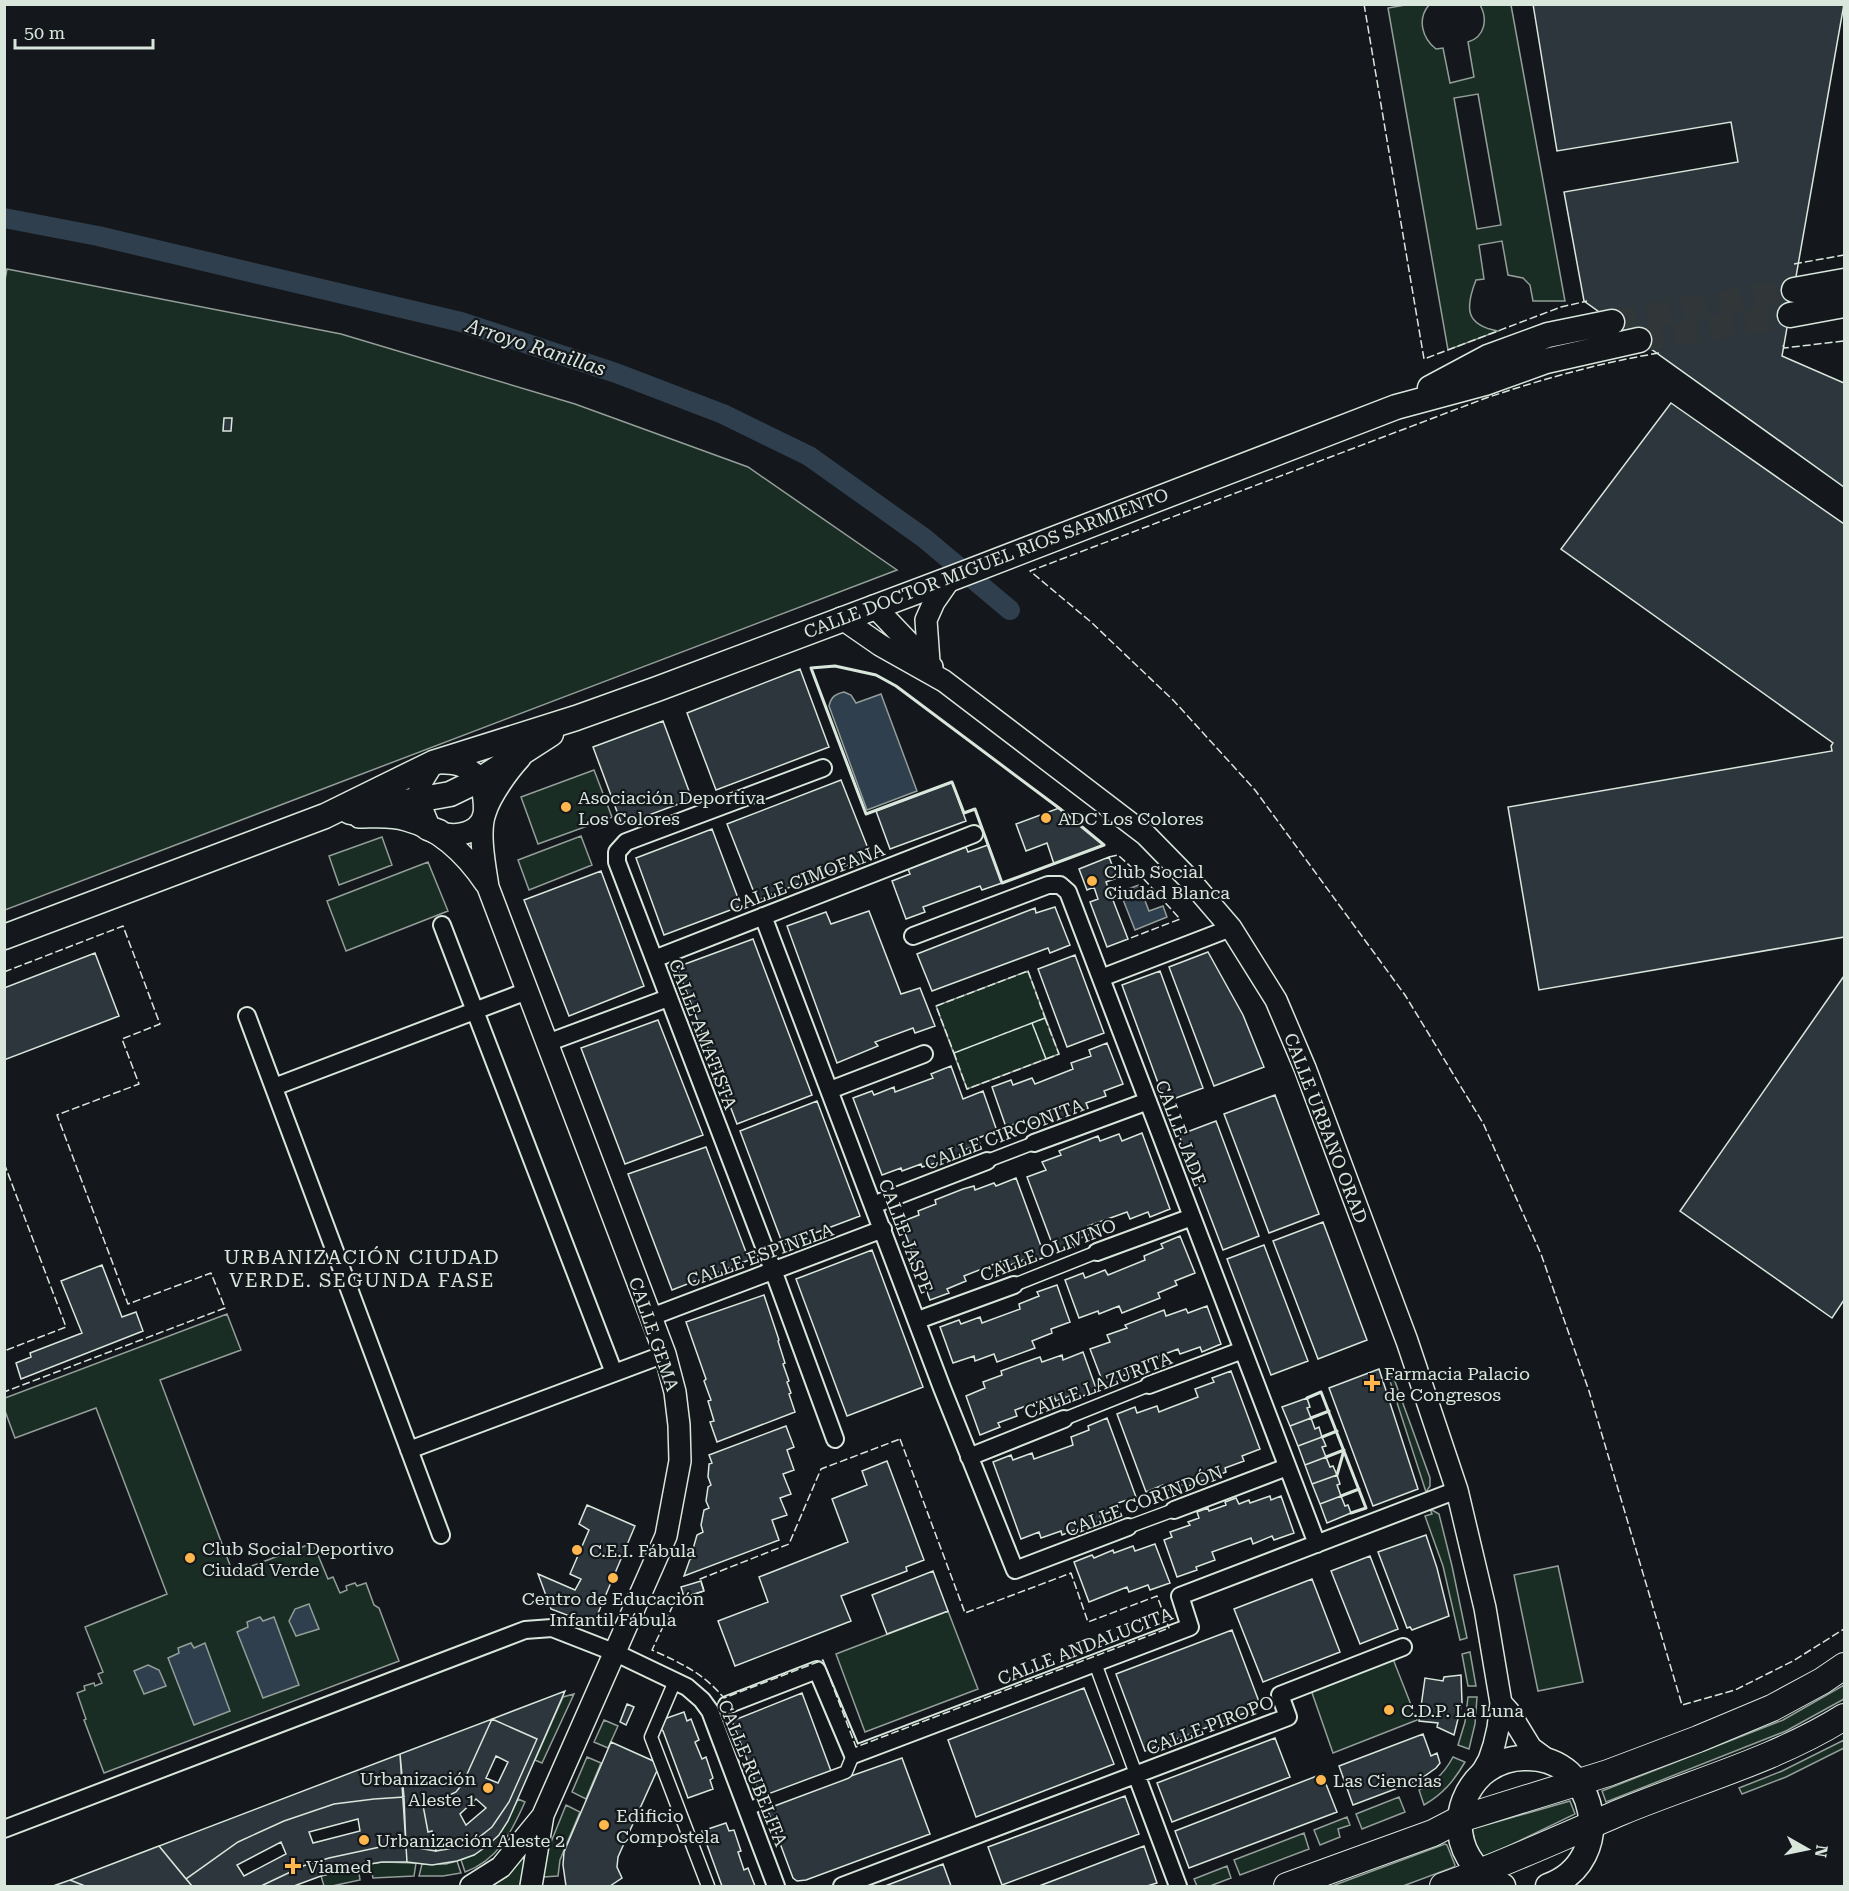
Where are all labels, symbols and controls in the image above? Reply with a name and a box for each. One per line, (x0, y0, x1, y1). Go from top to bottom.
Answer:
scale bar (15, 12, 153, 50)
text: 50 m (24, 22, 65, 43)
water label: Arroyo Ranillas (462, 313, 609, 381)
street label: CALLE DOCTOR MIGUEL RIOS SARMIENTO (801, 483, 1171, 643)
place label: Asociación Deportiva Los Colores (578, 787, 766, 829)
marker: Asociación Deportiva Los Colores (559, 800, 573, 814)
place label: ADC Los Colores (1058, 808, 1204, 829)
marker: ADC Los Colores (1039, 811, 1053, 825)
street label: CALLE CIMOFANA (726, 839, 888, 917)
place label: Club Social Ciudad Blanca (1104, 861, 1230, 903)
marker: Club Social Ciudad Blanca (1085, 874, 1099, 888)
street label: CALLE AMATISTA (665, 956, 741, 1113)
street label: CALLE URBANO ORAD (1280, 1030, 1372, 1226)
street label: CALLE JADE (1151, 1077, 1211, 1189)
street label: CALLE CIRCONITA (922, 1094, 1087, 1174)
street label: CALLE JASPE (875, 1176, 937, 1296)
street label: CALLE OLIVINO (977, 1214, 1119, 1286)
street label: CALLE ESPINELA (684, 1219, 837, 1291)
district label: URBANIZACIÓN CIUDAD VERDE. SEGUNDA FASE (224, 1245, 500, 1292)
street label: CALLE GEMA (625, 1274, 683, 1394)
street label: CALLE LAZURITA (1021, 1347, 1175, 1423)
place label: Farmacia Palacio de Congresos (1384, 1363, 1530, 1405)
marker: Farmacia Palacio de Congresos (1365, 1376, 1379, 1390)
street label: CALLE CORINDÓN (1062, 1461, 1226, 1541)
place label: Club Social Deportivo Ciudad Verde (202, 1538, 394, 1580)
place label: C.E.I. Fábula (589, 1540, 696, 1561)
marker: C.E.I. Fábula (570, 1543, 584, 1557)
marker: Club Social Deportivo Ciudad Verde (183, 1551, 197, 1565)
marker: Centro de Educación Infantil Fábula (606, 1571, 620, 1585)
place label: Centro de Educación Infantil Fábula (522, 1588, 705, 1630)
street label: CALLE ANDALUCITA (994, 1603, 1176, 1689)
street label: CALLE PIROPO (1143, 1691, 1277, 1759)
street label: CALLE RUBELITA (714, 1697, 792, 1850)
place label: C.D.P. La Luna (1401, 1700, 1524, 1721)
marker: C.D.P. La Luna (1382, 1703, 1396, 1717)
place label: Urbanización Aleste 1 (359, 1768, 476, 1810)
place label: Las Ciencias (1333, 1770, 1442, 1791)
marker: Las Ciencias (1314, 1773, 1328, 1787)
marker: Urbanización Aleste 1 (481, 1781, 495, 1795)
place label: Edificio Compostela (616, 1805, 720, 1847)
marker: Edificio Compostela (597, 1818, 611, 1832)
north arrow (1777, 1819, 1837, 1879)
place label: Urbanización Aleste 2 (376, 1830, 565, 1851)
marker: Urbanización Aleste 2 (357, 1833, 371, 1847)
text: N (1811, 1844, 1832, 1859)
place label: Viamed (306, 1856, 372, 1877)
marker: Viamed (284, 1857, 302, 1875)

